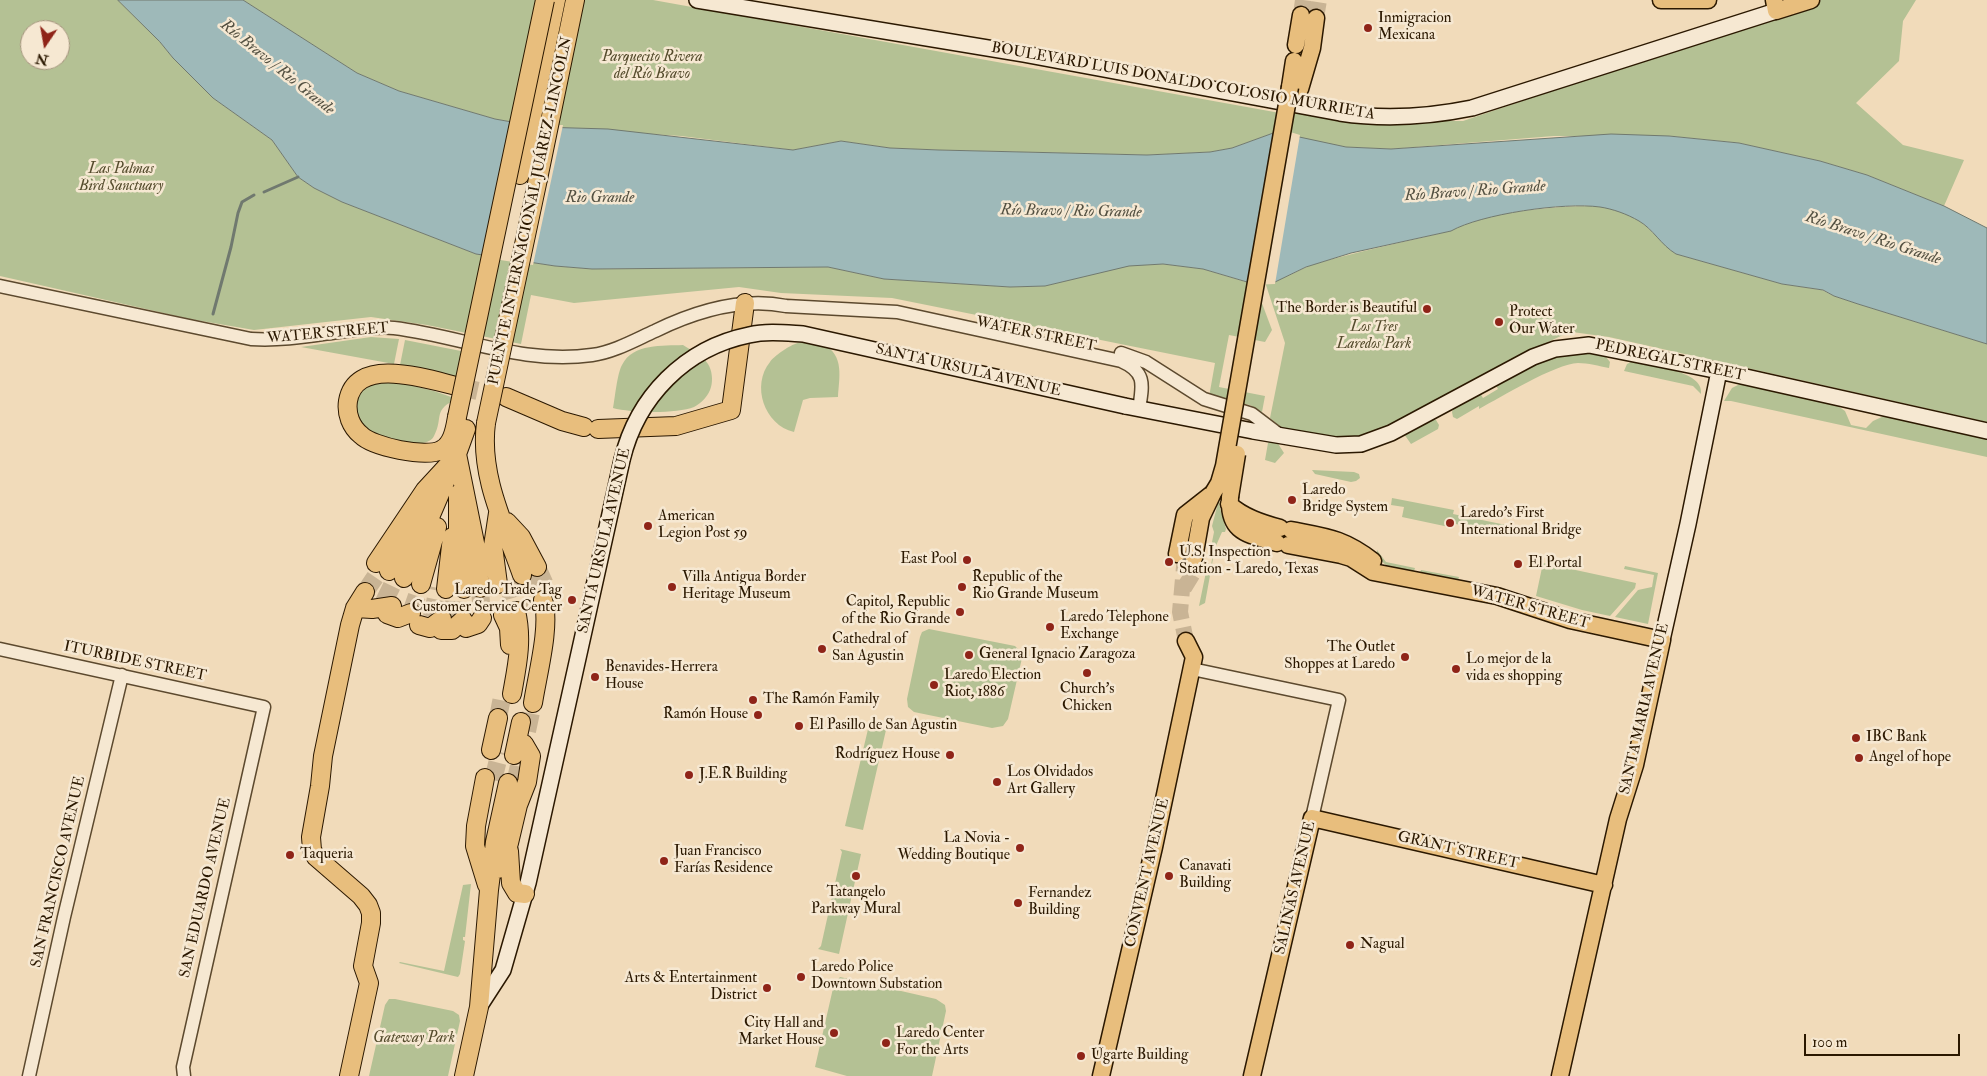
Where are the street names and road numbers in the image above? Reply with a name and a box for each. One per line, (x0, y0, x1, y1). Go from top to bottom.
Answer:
street label: PUENTE INTERNACIONAL JUÁREZ-LINCOLN (485, 35, 577, 387)
street label: BOULEVARD LUIS DONALDO COLOSIO MURRIETA (990, 39, 1376, 125)
street label: WATER STREET (974, 313, 1098, 357)
street label: WATER STREET (266, 320, 390, 348)
street label: PEDREGAL STREET (1594, 336, 1746, 386)
street label: SANTA URSULA AVENUE (874, 341, 1062, 401)
street label: SANTA URSULA AVENUE (575, 447, 635, 635)
street label: WATER STREET (1469, 582, 1591, 634)
street label: SANTA MARIA AVENUE (1617, 622, 1673, 796)
street label: ITURBIDE STREET (62, 638, 208, 686)
street label: SAN FRANCISCO AVENUE (28, 775, 90, 969)
street label: SAN EDUARDO AVENUE (177, 796, 235, 980)
street label: CONVENT AVENUE (1122, 797, 1174, 949)
street label: SALINAS AVENUE (1272, 820, 1320, 956)
street label: GRANT STREET (1396, 828, 1520, 874)

